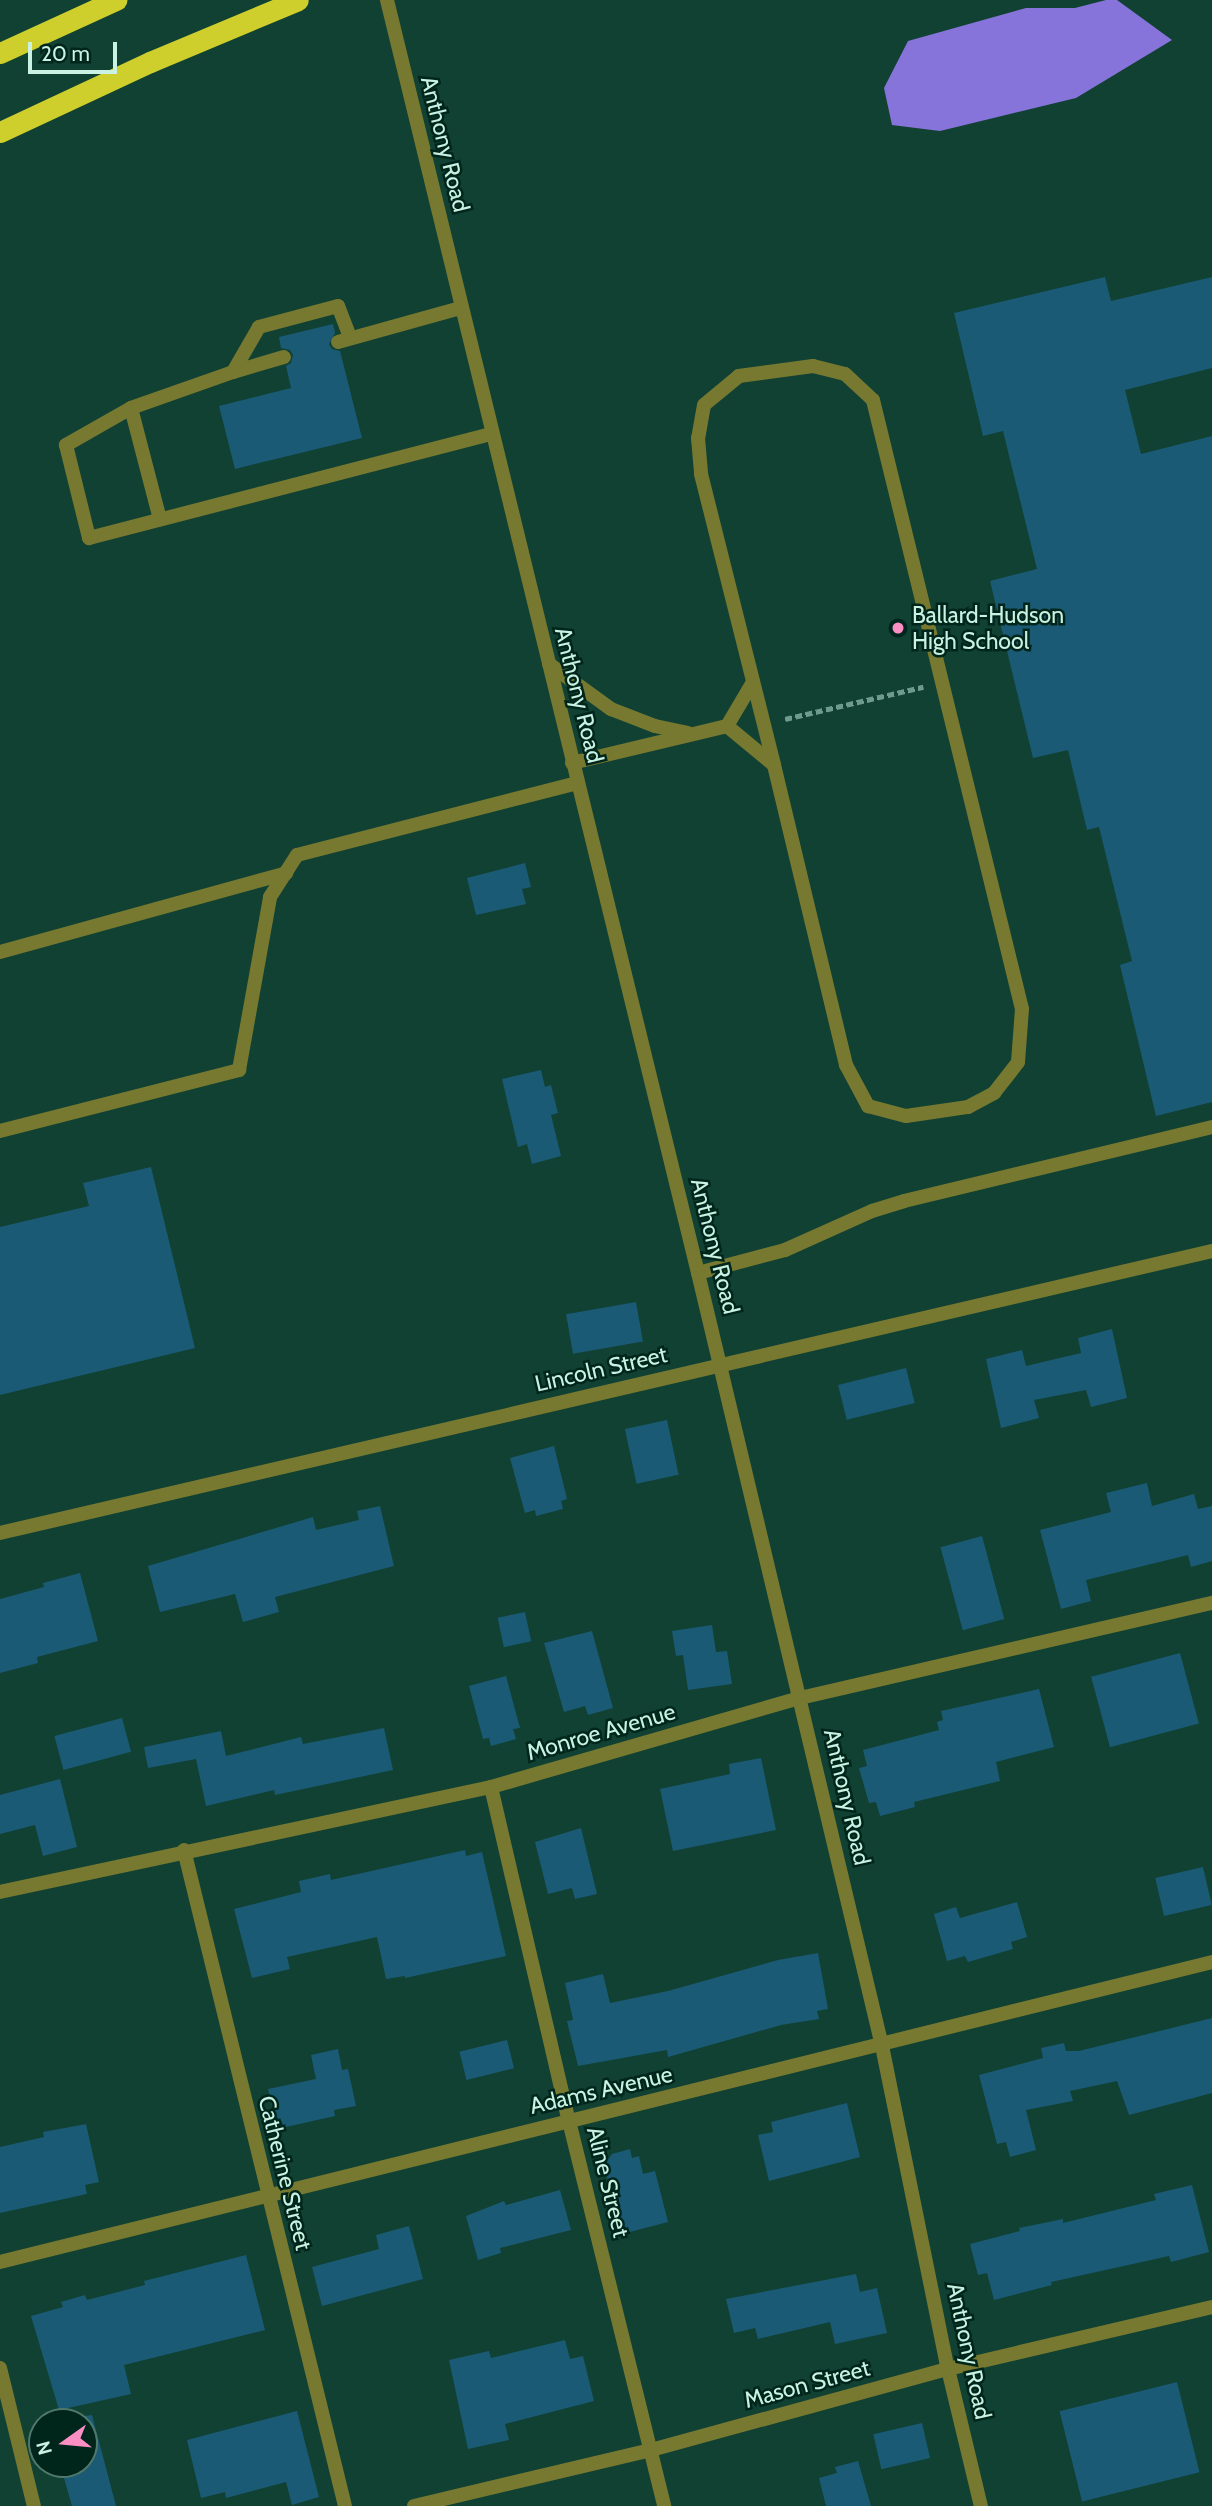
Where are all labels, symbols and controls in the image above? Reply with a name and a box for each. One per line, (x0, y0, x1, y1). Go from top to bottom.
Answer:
scale bar (32, 28, 121, 72)
text: 20 m (41, 41, 90, 66)
street label: Anthony Road (415, 73, 475, 215)
place label: Ballard-Hudson High School (912, 601, 1064, 655)
marker: Ballard-Hudson High School (890, 620, 906, 636)
street label: Anthony Road (549, 624, 609, 766)
street label: Anthony Road (685, 1175, 745, 1317)
street label: Lincoln Street (532, 1340, 670, 1398)
street label: Monroe Avenue (523, 1698, 679, 1766)
street label: Anthony Road (818, 1726, 876, 1868)
street label: Adams Avenue (527, 2060, 675, 2120)
street label: Catherine Street (252, 2093, 318, 2253)
street label: Aline Street (581, 2124, 635, 2240)
street label: Anthony Road (941, 2280, 997, 2422)
street label: Mason Street (741, 2354, 873, 2414)
north arrow (28, 2408, 98, 2478)
text: N (31, 2439, 57, 2458)

